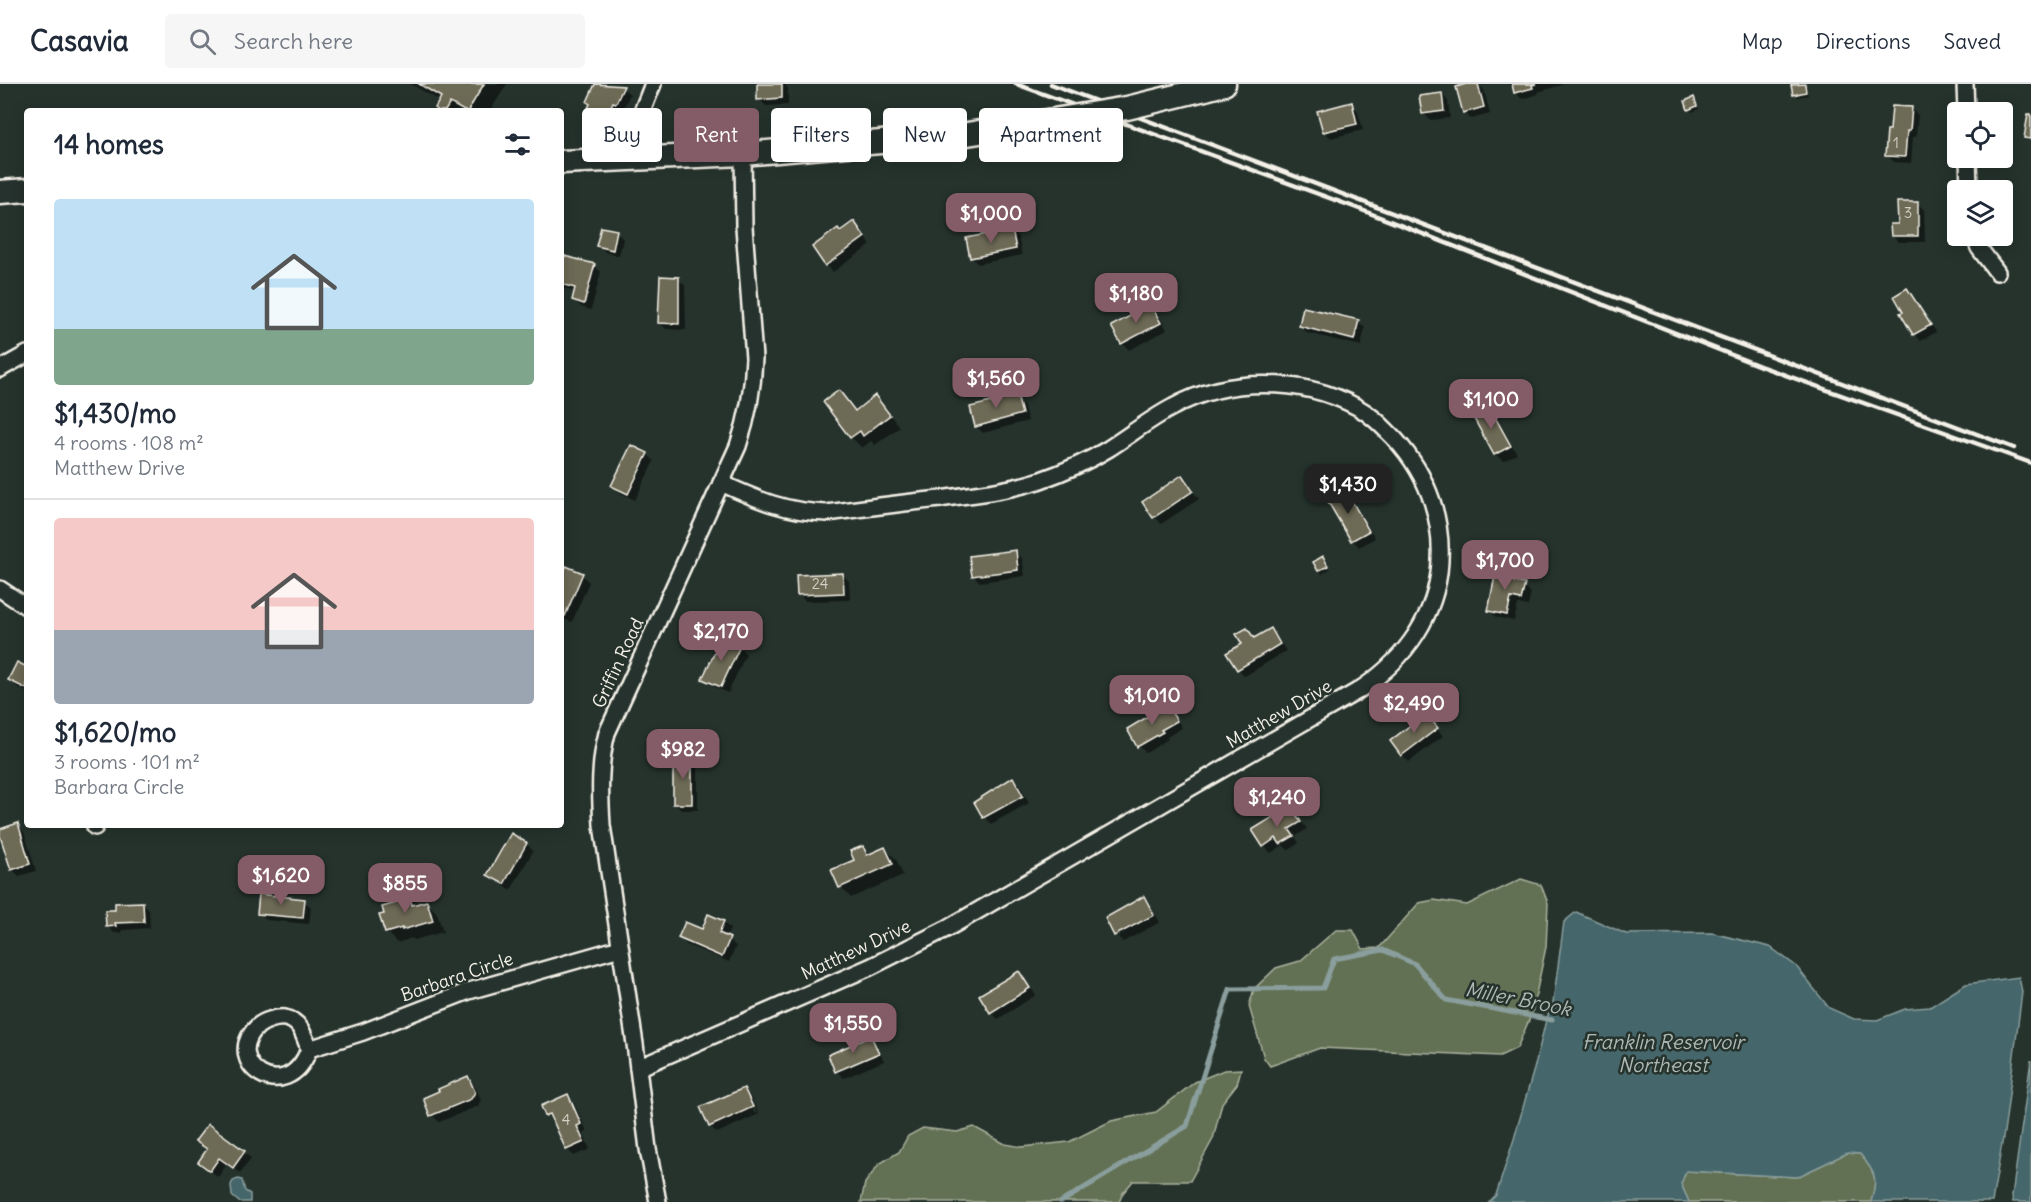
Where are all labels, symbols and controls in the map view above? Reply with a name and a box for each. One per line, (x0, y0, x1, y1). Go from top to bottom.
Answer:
search box (165, 14, 585, 68)
text: Casavia (30, 23, 129, 59)
icon: search (186, 25, 219, 58)
text: Search here (234, 27, 353, 55)
text: Map (1742, 28, 1783, 55)
text: Directions (1816, 28, 1910, 55)
text: Saved (1943, 28, 2001, 55)
map controls (1947, 102, 2013, 246)
button: locate (1947, 102, 2013, 168)
chip: Buy (582, 108, 662, 162)
chip: Rent (674, 108, 759, 162)
chip: Filters (771, 108, 871, 162)
chip: New (883, 108, 967, 162)
chip: Apartment (979, 108, 1123, 162)
text: 14 homes (54, 128, 164, 161)
icon: filters (501, 128, 534, 161)
house number: 1 (1893, 133, 1899, 152)
button: layers (1947, 180, 2013, 246)
pin: $1,000 (942, 193, 1040, 244)
text: $1,000 (960, 200, 1022, 225)
house number: 3 (1904, 203, 1912, 222)
icon: home (240, 238, 348, 346)
pin: $1,180 (1087, 273, 1185, 324)
text: $1,180 (1109, 280, 1163, 305)
pin: $1,560 (947, 358, 1045, 409)
text: $1,560 (966, 365, 1026, 390)
pin: $1,100 (1442, 379, 1540, 430)
text: $1,100 (1463, 386, 1519, 411)
text: $1,430/mo (54, 397, 176, 430)
text: 4 rooms · 108 m² (54, 430, 204, 455)
text: Matthew Drive (54, 455, 185, 480)
pin: $1,430 (1299, 464, 1397, 515)
text: $1,430 (1319, 471, 1377, 496)
pin: $1,700 (1456, 540, 1554, 591)
text: $1,700 (1476, 547, 1535, 572)
icon: home (240, 557, 348, 665)
house number: 24 (812, 574, 829, 593)
pin: $2,170 (672, 611, 770, 662)
street label: Griffin Road (587, 614, 649, 712)
text: $2,170 (693, 618, 749, 643)
street label: Matthew Drive (1222, 674, 1336, 753)
pin: $1,010 (1103, 675, 1201, 726)
text: $1,010 (1123, 682, 1181, 707)
pin: $2,490 (1365, 683, 1463, 734)
text: $2,490 (1383, 690, 1445, 715)
text: $1,620/mo (54, 716, 176, 749)
pin: $982 (647, 729, 719, 780)
text: $982 (660, 736, 706, 761)
text: 3 rooms · 101 m² (54, 749, 200, 774)
text: Barbara Circle (54, 774, 184, 799)
pin: $1,240 (1228, 777, 1326, 828)
text: $1,240 (1248, 784, 1306, 809)
pin: $1,620 (232, 855, 330, 906)
text: $1,620 (252, 862, 310, 887)
pin: $855 (369, 863, 441, 914)
text: $855 (382, 870, 428, 895)
street label: Matthew Drive (797, 914, 914, 985)
street label: Barbara Circle (398, 947, 516, 1006)
water label: Miller Brook (1463, 976, 1575, 1021)
pin: $1,550 (804, 1003, 902, 1054)
text: $1,550 (823, 1010, 883, 1035)
water label: Franklin Reservoir Northeast (1582, 1029, 1747, 1077)
house number: 4 (562, 1110, 571, 1129)

